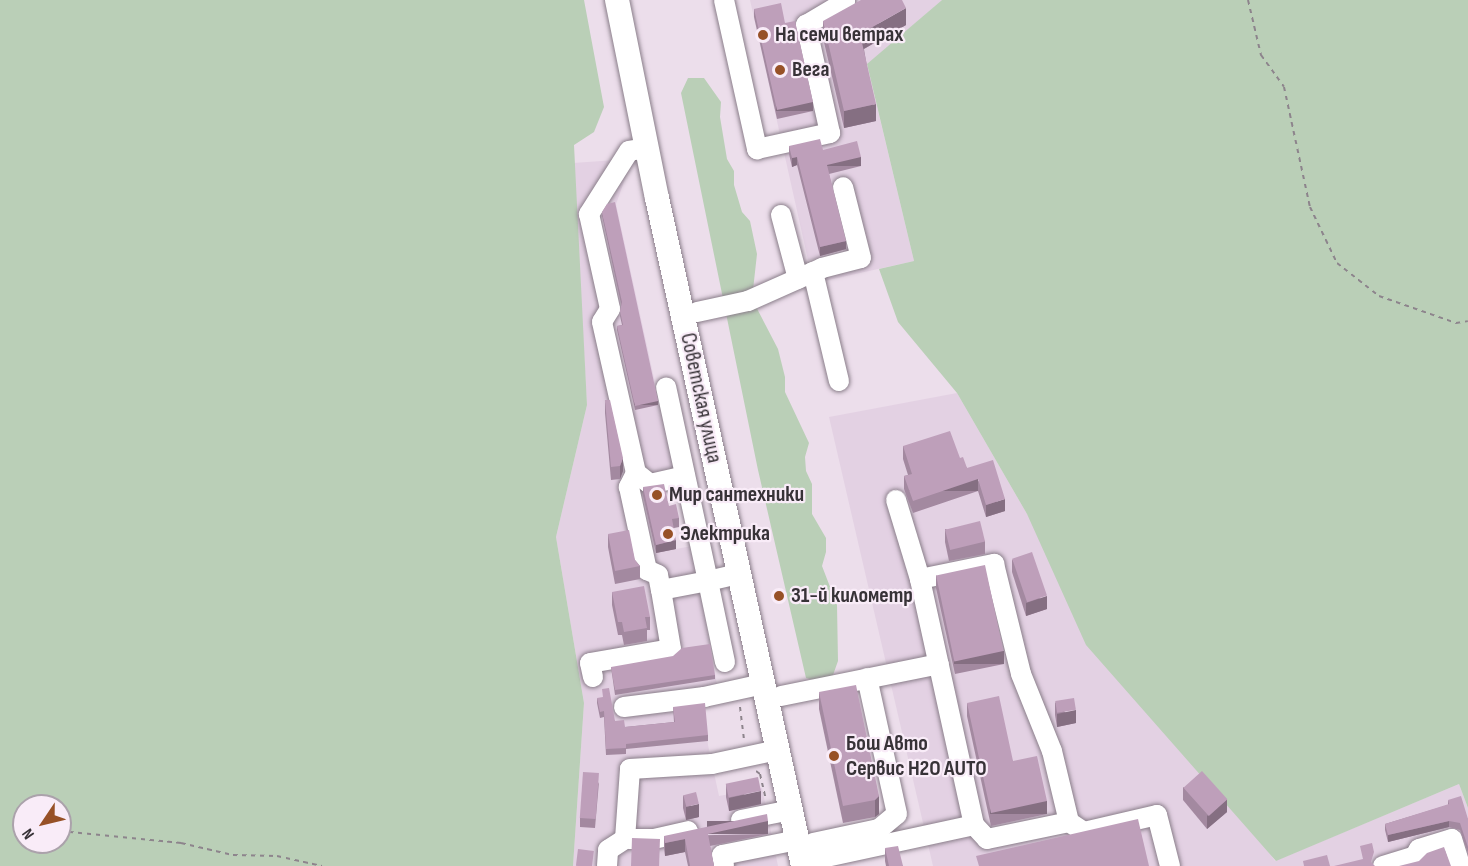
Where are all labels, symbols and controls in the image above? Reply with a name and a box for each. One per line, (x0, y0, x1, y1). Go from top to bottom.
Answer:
place label: На семи ветрах (775, 22, 903, 48)
marker: На семи ветрах (756, 28, 770, 42)
place label: Вега (792, 57, 829, 83)
marker: Вега (773, 63, 787, 77)
street label: Советская улица (674, 331, 728, 465)
place label: Мир сантехники (669, 482, 804, 508)
marker: Мир сантехники (650, 488, 664, 502)
place label: Электрика (680, 521, 770, 547)
marker: Электрика (661, 527, 675, 541)
place label: 31-й километр (791, 583, 913, 609)
marker: 31-й километр (772, 589, 786, 603)
place label: Бош Авто Сервис H2O AUTO (846, 730, 987, 782)
marker: Бош Авто Сервис H2O AUTO (827, 749, 841, 763)
north arrow (12, 794, 72, 854)
text: N (18, 825, 39, 842)

